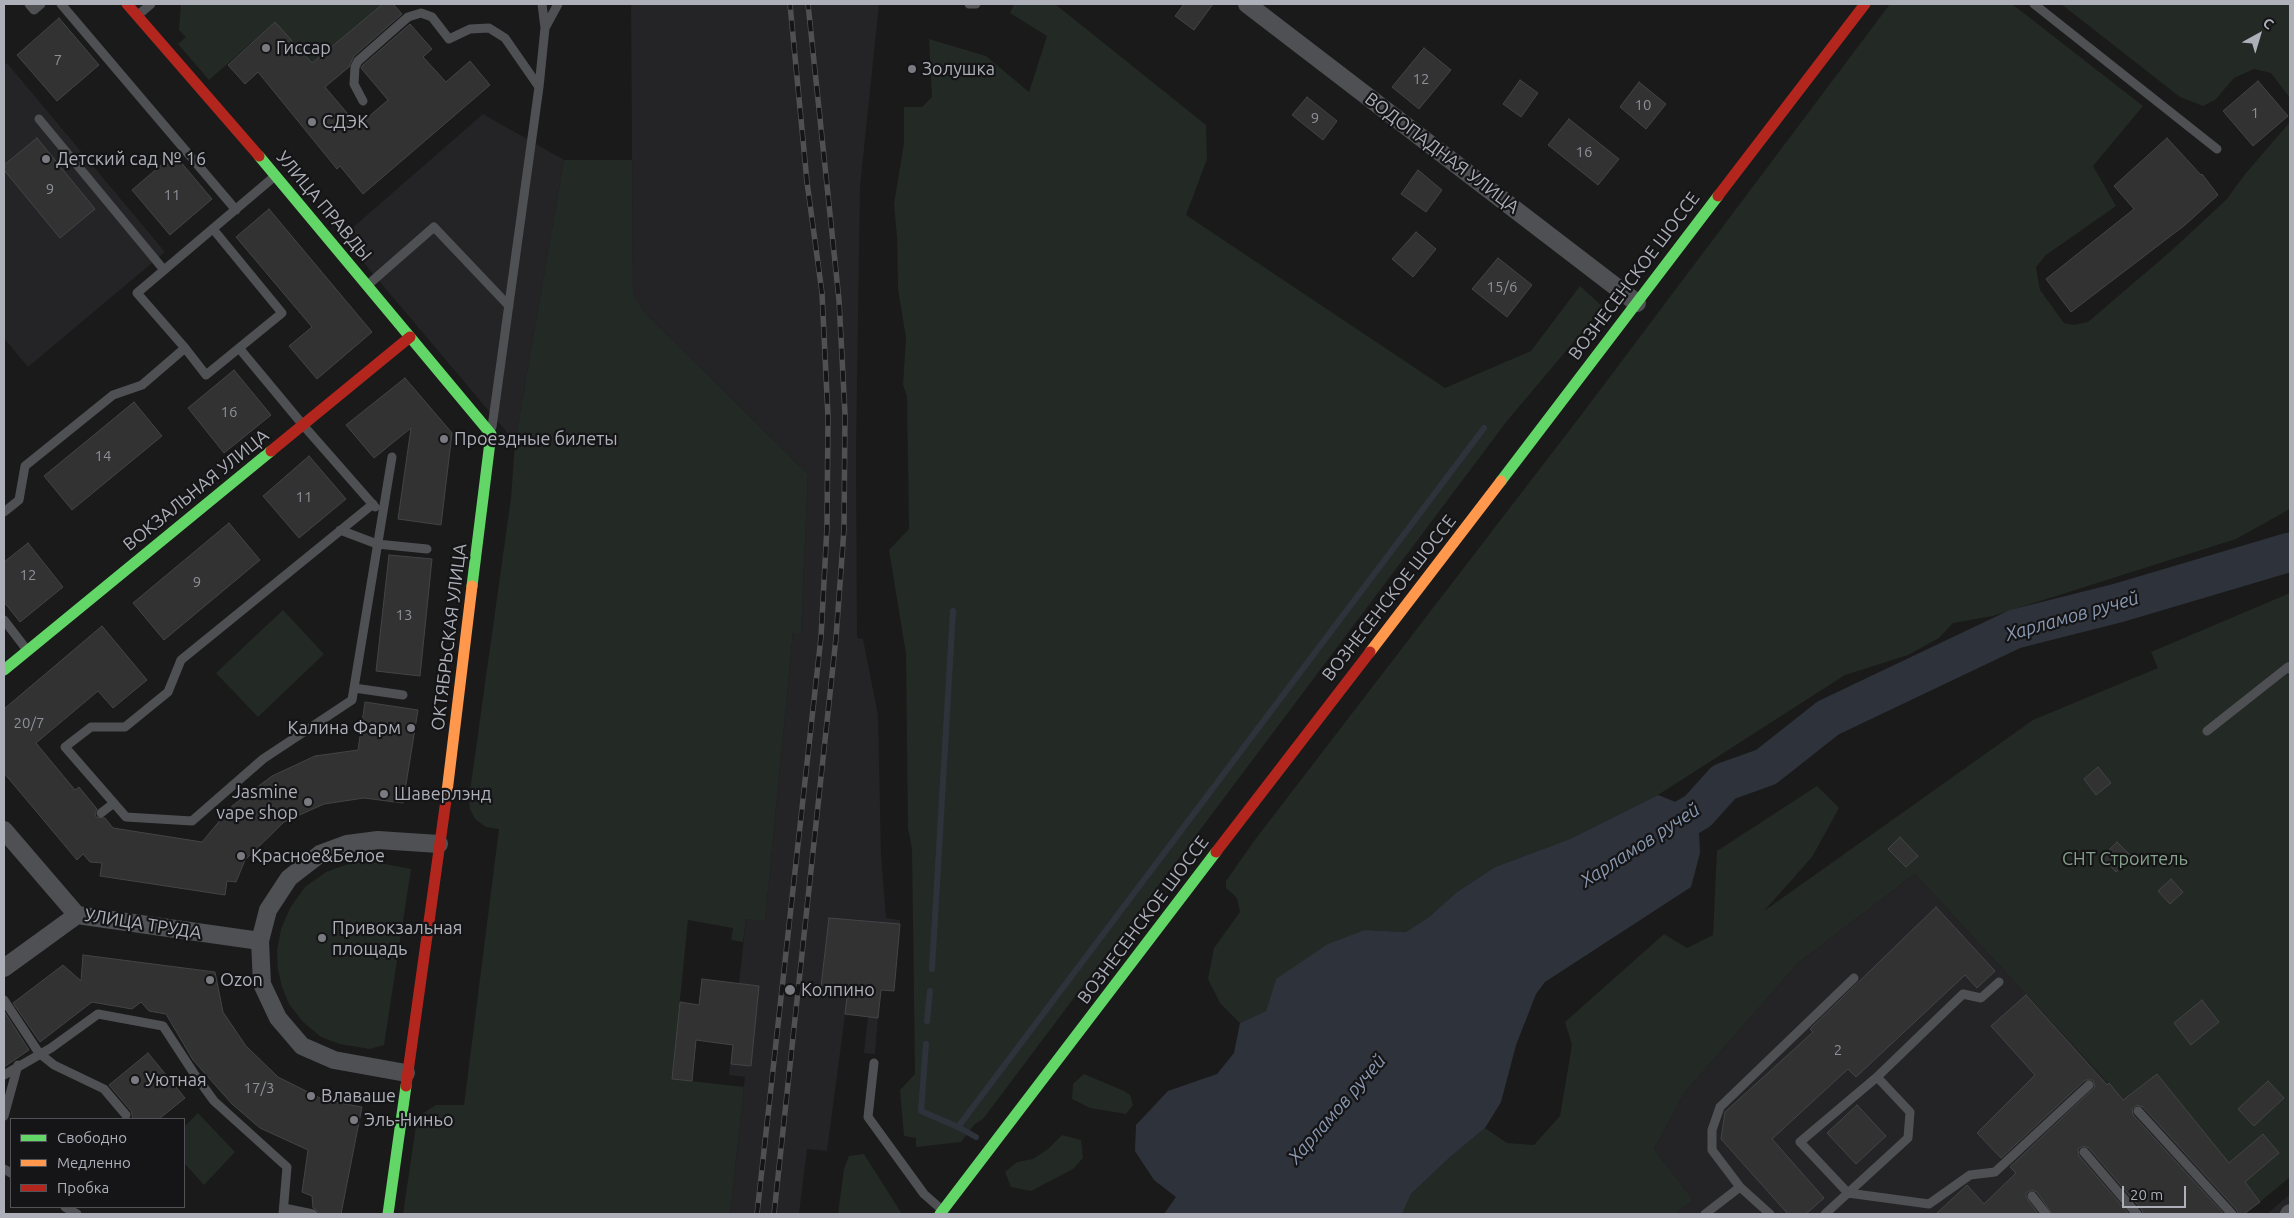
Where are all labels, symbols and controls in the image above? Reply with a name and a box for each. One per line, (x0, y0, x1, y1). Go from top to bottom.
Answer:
north arrow (2234, 10, 2284, 60)
text: С (2260, 14, 2277, 32)
place label: Гиссар (276, 37, 331, 59)
marker: Гиссар (260, 42, 272, 54)
house number: 7 (54, 51, 62, 69)
place label: Золушка (922, 58, 995, 80)
marker: Золушка (906, 63, 918, 75)
house number: 12 (1413, 70, 1429, 88)
street label: ВОДОПАДНАЯ УЛИЦА (1360, 88, 1524, 218)
house number: 10 (1635, 96, 1651, 114)
house number: 1 (2251, 104, 2259, 122)
house number: 9 (1311, 109, 1319, 127)
place label: СДЭК (322, 111, 368, 133)
marker: СДЭК (306, 116, 318, 128)
house number: 16 (1576, 143, 1592, 161)
street label: УЛИЦА ПРАВДЫ (272, 147, 376, 265)
place label: Детский сад № 16 (56, 148, 206, 170)
marker: Детский сад № 16 (40, 153, 52, 165)
house number: 9 (46, 180, 54, 198)
house number: 11 (164, 186, 180, 204)
street label: ВОЗНЕСЕНСКОЕ ШОССЕ (1564, 188, 1704, 364)
house number: 15/6 (1487, 278, 1517, 296)
house number: 16 (221, 403, 237, 421)
street label: ВОКЗАЛЬНАЯ УЛИЦА (119, 425, 273, 555)
place label: Проездные билеты (454, 428, 618, 450)
marker: Проездные билеты (438, 433, 450, 445)
house number: 14 (95, 447, 111, 465)
house number: 11 (296, 488, 312, 506)
street label: ВОЗНЕСЕНСКОЕ ШОССЕ (1318, 511, 1460, 685)
street label: ОКТЯБРЬСКАЯ УЛИЦА (427, 542, 471, 732)
house number: 12 (20, 566, 36, 584)
house number: 9 (193, 573, 201, 591)
water label: Харламов ручей (2003, 586, 2141, 646)
house number: 13 (396, 606, 412, 624)
house number: 20/7 (14, 714, 44, 732)
place label: Калина Фарм (288, 717, 401, 739)
marker: Калина Фарм (405, 722, 417, 734)
place label: Jasmine vape shop (216, 781, 298, 824)
place label: Шаверлэнд (394, 783, 491, 805)
marker: Шаверлэнд (378, 788, 390, 800)
marker: Jasmine vape shop (302, 796, 314, 808)
water label: Харламов ручей (1576, 798, 1704, 892)
street label: ВОЗНЕСЕНСКОЕ ШОССЕ (1073, 832, 1213, 1008)
place label: Красное&Белое (251, 845, 385, 867)
park label: СНТ Строитель (2062, 848, 2188, 870)
marker: Красное&Белое (235, 850, 247, 862)
street label: УЛИЦА ТРУДА (83, 904, 203, 944)
place label: Привокзальная площадь (332, 917, 463, 960)
marker: Привокзальная площадь (316, 932, 328, 944)
place label: Ozon (220, 969, 263, 991)
marker: Ozon (204, 974, 216, 986)
place label: Колпино (801, 979, 875, 1001)
marker: Колпино (783, 983, 797, 997)
house number: 2 (1834, 1041, 1842, 1059)
water label: Харламов ручей (1283, 1050, 1391, 1168)
place label: Уютная (145, 1069, 207, 1091)
marker: Уютная (129, 1074, 141, 1086)
house number: 17/3 (244, 1079, 274, 1097)
place label: Влаваше (321, 1085, 396, 1107)
marker: Влаваше (305, 1090, 317, 1102)
place label: Эль-Ниньо (364, 1109, 453, 1131)
marker: Эль-Ниньо (348, 1114, 360, 1126)
legend (10, 1118, 185, 1208)
text: Свободно (57, 1129, 127, 1146)
text: Медленно (57, 1154, 131, 1171)
scale bar (2124, 1176, 2188, 1208)
text: Пробка (57, 1179, 109, 1196)
text: 20 m (2130, 1186, 2163, 1203)

